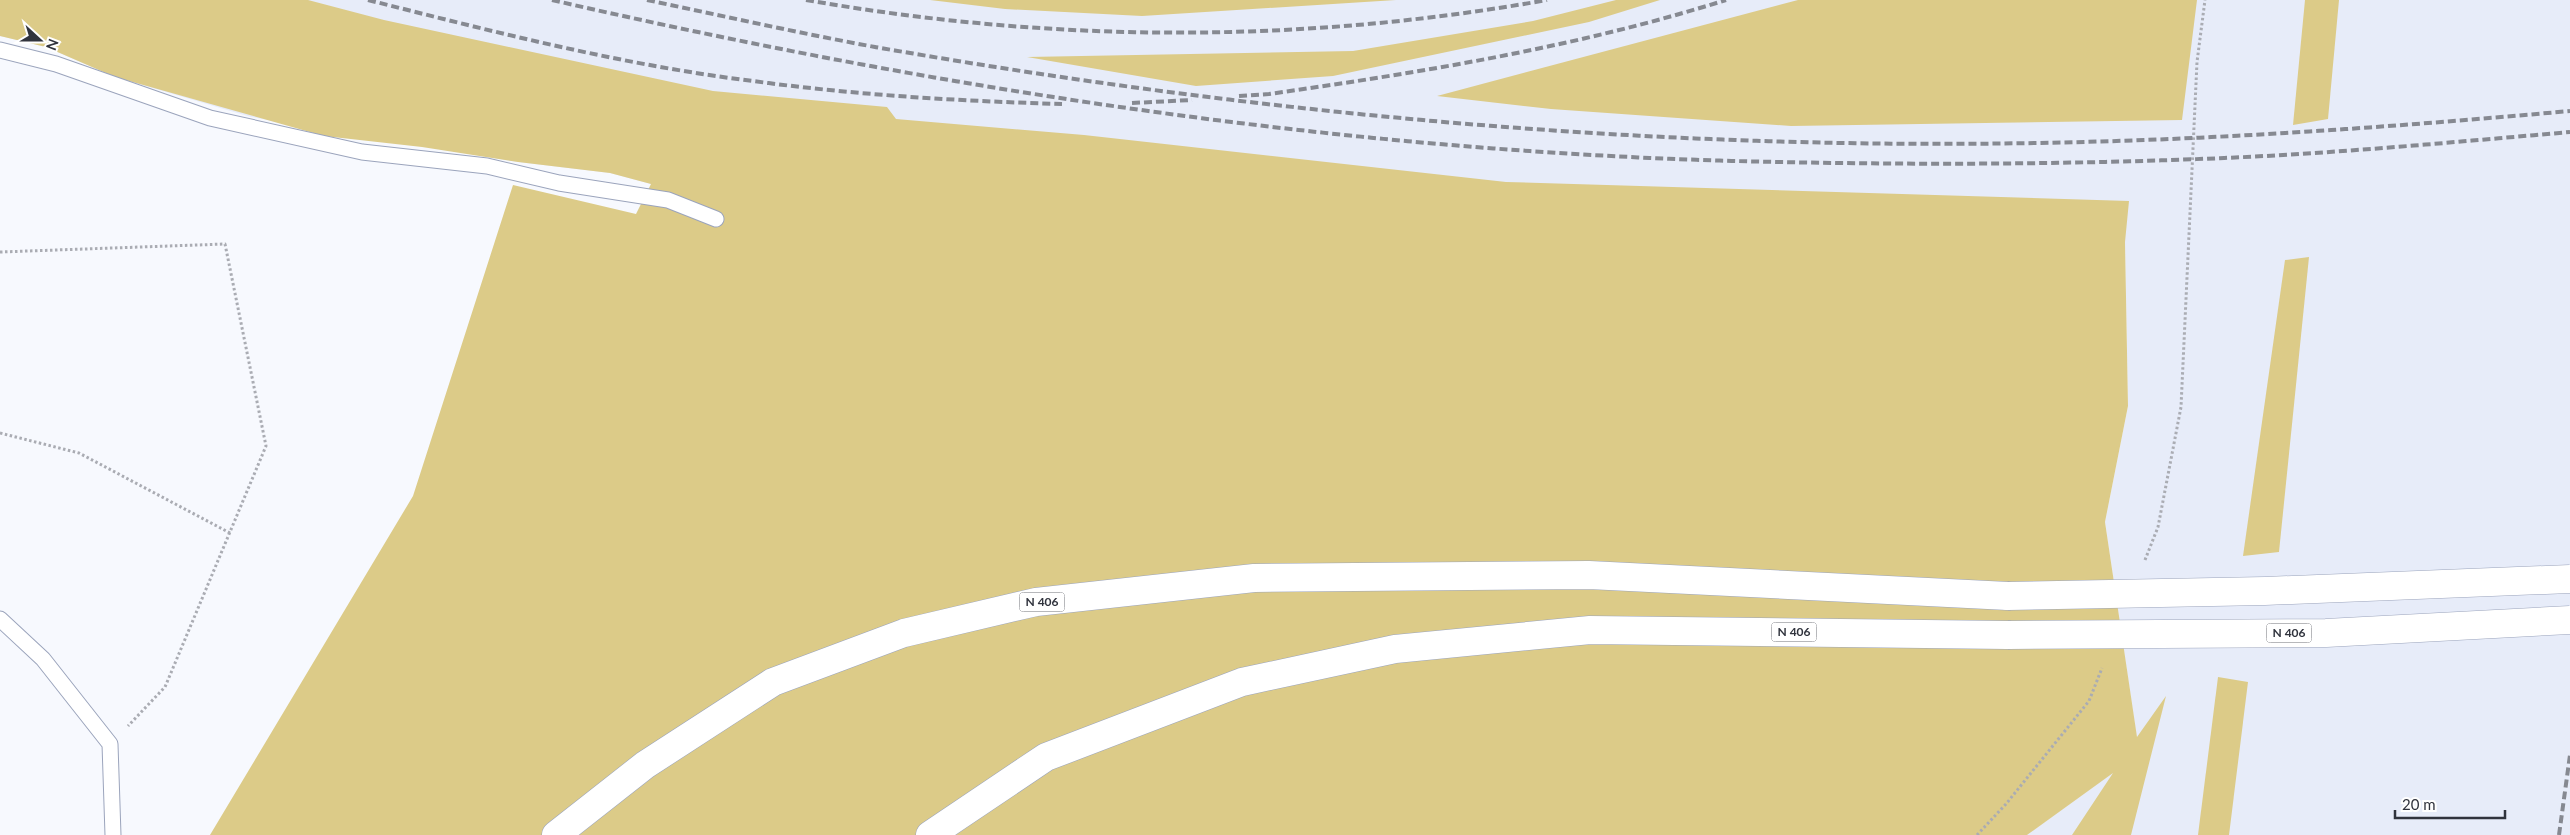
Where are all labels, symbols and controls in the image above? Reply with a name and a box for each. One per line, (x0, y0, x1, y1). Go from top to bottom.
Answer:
north arrow (15, 15, 65, 65)
text: N (43, 37, 62, 53)
road number: N 406 (1020, 592, 1064, 612)
road number: N 406 (1772, 622, 1816, 642)
road number: N 406 (2266, 624, 2312, 642)
scale bar (2395, 788, 2505, 820)
text: 20 m (2402, 795, 2436, 813)

